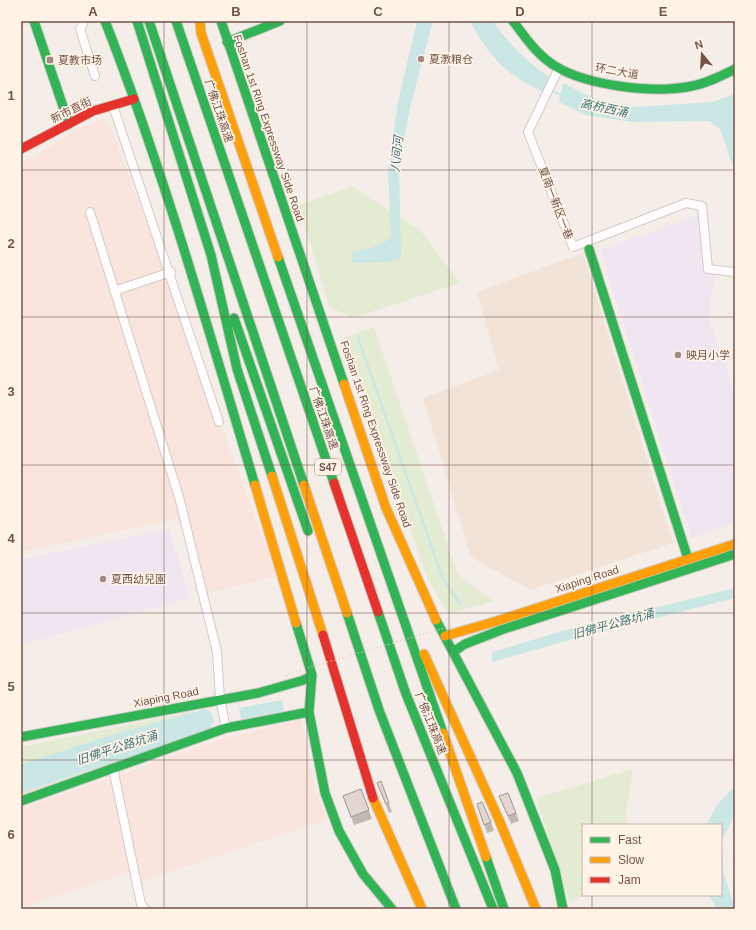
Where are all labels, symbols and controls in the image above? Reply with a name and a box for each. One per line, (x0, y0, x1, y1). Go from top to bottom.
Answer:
text: A (88, 4, 98, 19)
text: B (231, 4, 241, 19)
text: C (373, 4, 383, 19)
text: D (515, 4, 525, 19)
text: E (659, 4, 668, 19)
street label: Foshan 1st Ring Expressway Side Road (231, 33, 307, 223)
north arrow (682, 34, 722, 74)
text: N (693, 38, 705, 51)
place label: 夏漖粮仓 (429, 53, 473, 65)
place label: 夏教市场 (58, 54, 102, 66)
marker: 夏漖粮仓 (416, 54, 426, 64)
marker: 夏教市场 (45, 55, 55, 65)
street label: 环二大道 (594, 61, 640, 81)
street label: 广佛江珠高速 (203, 78, 235, 144)
text: 1 (7, 88, 15, 103)
street label: 新市直街 (49, 95, 93, 125)
water label: 高桥西涌 (579, 96, 631, 120)
water label: 八间河 (388, 133, 406, 173)
street label: 夏南一新区一巷 (537, 165, 575, 241)
text: 2 (7, 236, 15, 251)
street label: Foshan 1st Ring Expressway Side Road (338, 339, 414, 529)
place label: 映月小学 (686, 349, 730, 361)
marker: 映月小学 (673, 350, 683, 360)
text: 3 (7, 384, 15, 399)
street label: 广佛江珠高速 (308, 385, 340, 451)
road number: S47 (315, 459, 341, 475)
text: 4 (7, 531, 15, 546)
street label: Xiaping Road (554, 563, 620, 595)
place label: 夏西幼兒園 (111, 573, 166, 585)
marker: 夏西幼兒園 (98, 574, 108, 584)
water label: 旧佛平公路坑涌 (571, 606, 657, 642)
text: 5 (7, 679, 15, 694)
street label: Xiaping Road (132, 685, 200, 709)
street label: 广佛江珠高速 (413, 690, 449, 756)
water label: 旧佛平公路坑涌 (75, 728, 161, 768)
legend (582, 824, 722, 896)
text: 6 (7, 827, 15, 842)
text: Fast (618, 833, 642, 847)
text: Slow (618, 853, 644, 867)
text: Jam (618, 873, 641, 887)

